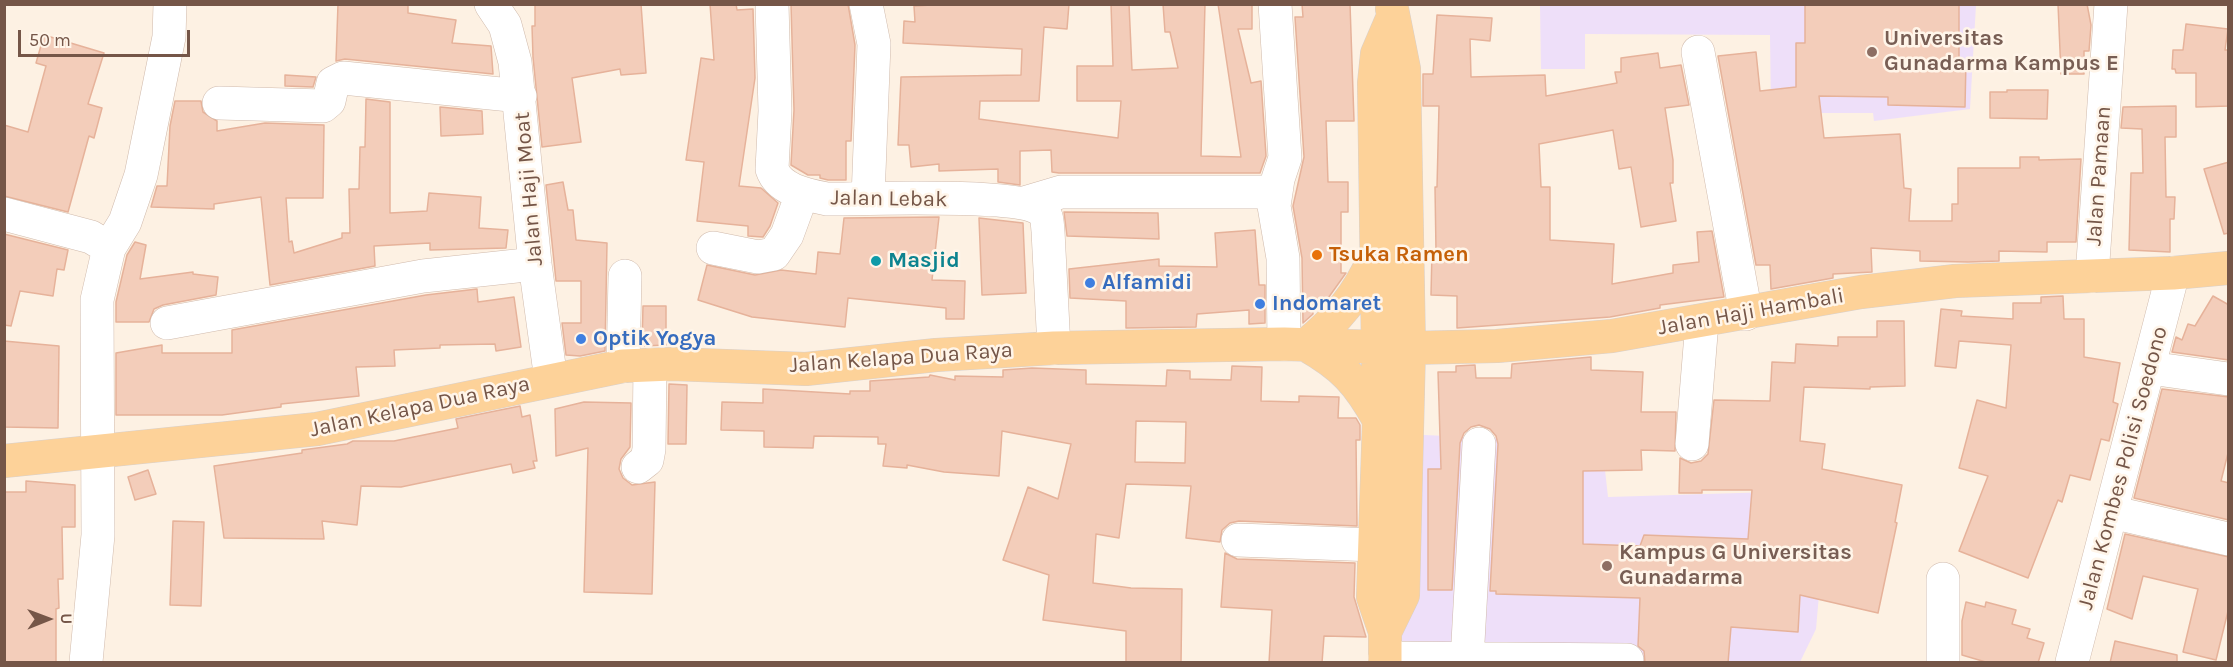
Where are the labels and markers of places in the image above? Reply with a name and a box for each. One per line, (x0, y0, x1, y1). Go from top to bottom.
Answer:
place label: Universitas Gunadarma Kampus E (1884, 26, 2119, 78)
marker: Universitas Gunadarma Kampus E (1865, 45, 1879, 59)
place label: Tsuka Ramen (1329, 242, 1469, 268)
place label: Masjid (888, 248, 960, 274)
marker: Tsuka Ramen (1310, 248, 1324, 262)
marker: Masjid (869, 254, 883, 268)
place label: Alfamidi (1102, 270, 1192, 296)
marker: Alfamidi (1083, 276, 1097, 290)
place label: Indomaret (1272, 291, 1381, 317)
marker: Indomaret (1253, 297, 1267, 311)
place label: Optik Yogya (593, 326, 716, 352)
marker: Optik Yogya (574, 332, 588, 346)
place label: Kampus G Universitas Gunadarma (1619, 540, 1852, 592)
marker: Kampus G Universitas Gunadarma (1600, 559, 1614, 573)

